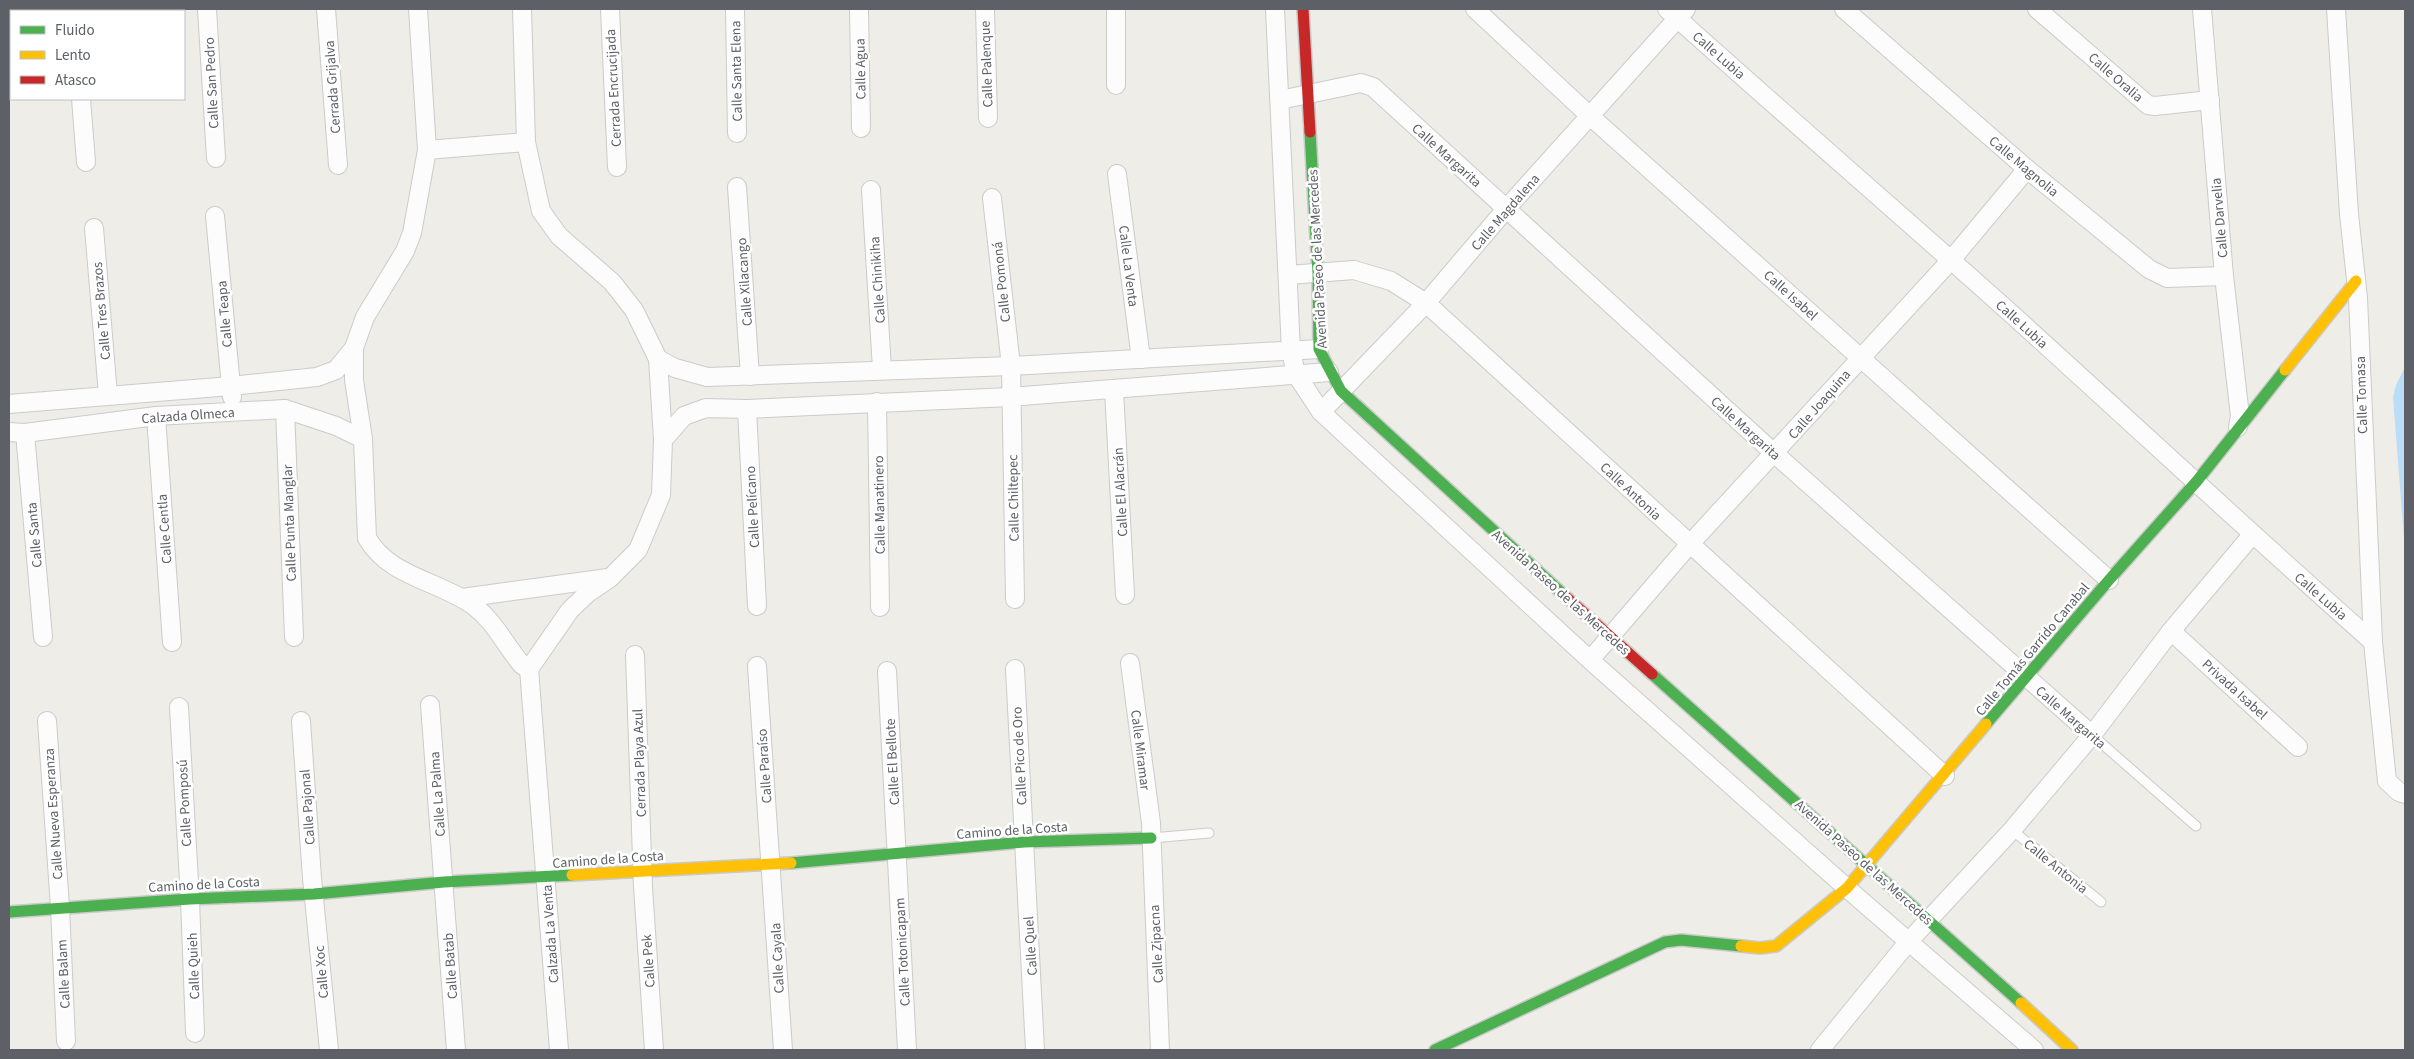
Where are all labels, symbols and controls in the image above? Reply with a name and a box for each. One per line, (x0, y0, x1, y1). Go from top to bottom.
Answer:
legend (10, 10, 185, 100)
text: Fluido (55, 20, 95, 41)
street label: Calle Santa Elena (726, 20, 748, 122)
street label: Calle Palenque (975, 20, 999, 108)
street label: Calle Lubia (1687, 27, 1749, 84)
street label: Cerrada Encrucijada (601, 28, 627, 147)
street label: Calle San Pedro (200, 37, 224, 129)
street label: Calle Agua (850, 38, 872, 100)
street label: Cerrada Grijalva (320, 40, 346, 134)
text: Lento (55, 45, 91, 66)
street label: Calle Oralia (2084, 48, 2147, 107)
text: Atasco (55, 70, 96, 91)
street label: Calle Margarita (1407, 119, 1486, 192)
street label: Calle Magnolia (1984, 132, 2063, 202)
street label: Avenida Paseo de las Mercedes (1303, 169, 1333, 349)
street label: Calle Magdalena (1467, 170, 1545, 255)
street label: Calle Darvelia (2207, 177, 2233, 259)
street label: Calle La Venta (1113, 224, 1143, 308)
street label: Calle Chinikiha (865, 236, 891, 324)
street label: Calle Xilacango (732, 237, 758, 327)
street label: Calle Pomoná (988, 241, 1016, 323)
street label: Calle Tres Brazos (88, 261, 116, 361)
street label: Calle Isabel (1759, 266, 1822, 326)
street label: Calle Teapa (212, 280, 238, 348)
street label: Calle Lubia (1991, 296, 2052, 354)
street label: Calle Tomasa (2351, 356, 2373, 434)
street label: Calle Joaquina (1784, 365, 1856, 444)
street label: Calle Margarita (1706, 392, 1785, 465)
street label: Calzada Olmeca (141, 403, 235, 429)
street label: Calle El Alacrán (1109, 447, 1133, 537)
street label: Calle Chiltepec (1003, 454, 1025, 542)
street label: Calle Manatinero (869, 455, 891, 555)
street label: Calle Antonia (1595, 458, 1665, 525)
street label: Calle Punta Manglar (278, 464, 302, 582)
street label: Calle Pelícano (741, 465, 765, 548)
street label: Calle Centla (153, 493, 177, 564)
street label: Calle Santa (22, 501, 48, 568)
street label: Avenida Paseo de las Mercedes (1487, 525, 1634, 660)
street label: Calle Lubia (2289, 568, 2351, 625)
street label: Calle Tomás Garrido Canabal (1971, 578, 2095, 721)
street label: Privada Isabel (2197, 655, 2272, 725)
street label: Calle Margarita (2031, 681, 2110, 754)
street label: Calle Pico de Oro (1007, 706, 1033, 806)
street label: Cerrada Playa Azul (628, 708, 652, 817)
street label: Calle Miramar (1125, 709, 1155, 792)
street label: Calle El Bellote (881, 718, 905, 806)
street label: Calle Paraíso (752, 728, 778, 804)
street label: Calle Nueva Esperanza (39, 748, 69, 880)
street label: Calle La Palma (425, 751, 451, 837)
street label: Calle Pomposú (173, 759, 197, 847)
street label: Calle Pajonal (295, 768, 321, 845)
street label: Avenida Paseo de las Mercedes (1790, 795, 1937, 930)
street label: Camino de la Costa (956, 817, 1068, 845)
street label: Calle Antonia (2019, 835, 2092, 899)
street label: Camino de la Costa (552, 846, 664, 874)
street label: Camino de la Costa (148, 872, 260, 898)
street label: Calzada La Venta (538, 884, 564, 984)
street label: Calle Totonicapam (890, 897, 916, 1007)
street label: Calle Zipacna (1145, 904, 1169, 984)
street label: Calle Quel (1019, 915, 1043, 976)
street label: Calle Cayala (766, 922, 790, 994)
street label: Calle Quieh (183, 932, 205, 1000)
street label: Calle Batab (439, 932, 463, 1000)
street label: Calle Pek (637, 934, 661, 988)
street label: Calle Balam (52, 939, 76, 1009)
street label: Calle Xoc (310, 944, 334, 999)

